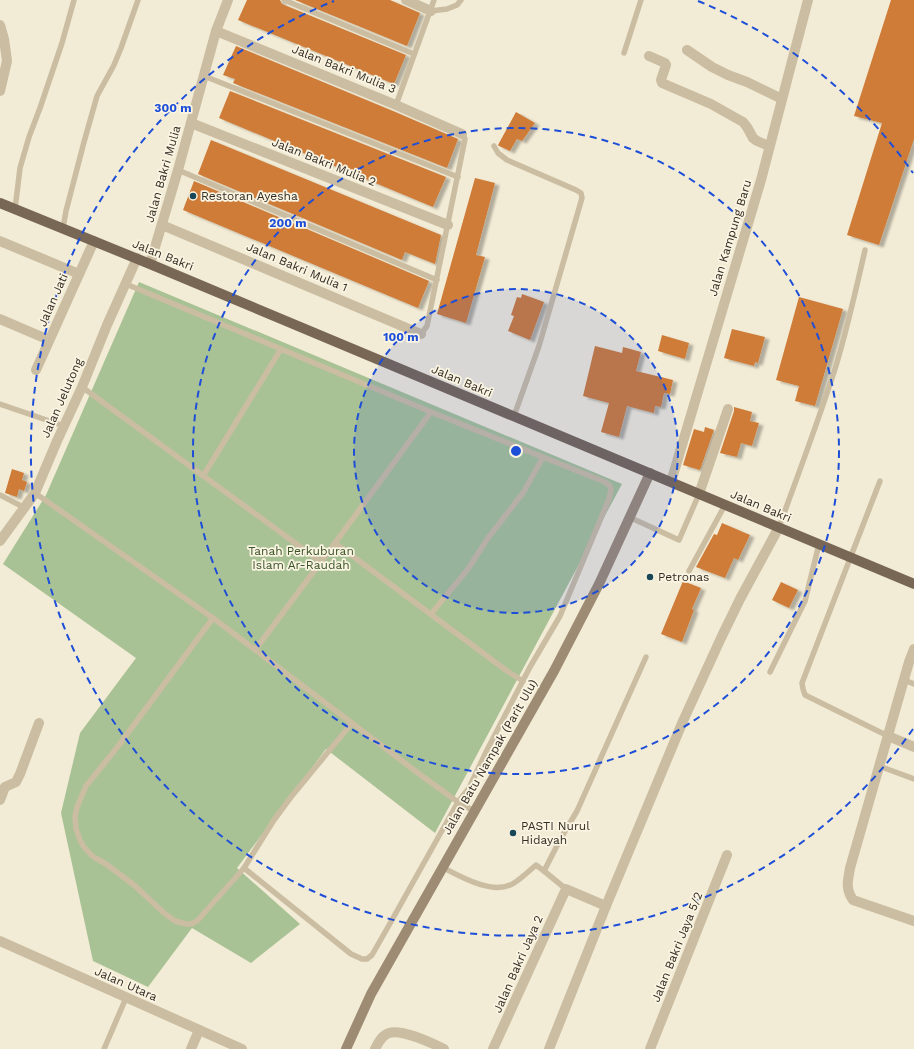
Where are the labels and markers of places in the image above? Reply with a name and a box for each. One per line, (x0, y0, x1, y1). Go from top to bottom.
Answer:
place label: Restoran Ayesha (201, 189, 298, 203)
marker: Restoran Ayesha (188, 191, 198, 201)
centre of rings (509, 444, 523, 458)
place label: Petronas (658, 570, 709, 584)
marker: Petronas (645, 572, 655, 582)
place label: PASTI Nurul Hidayah (521, 819, 590, 847)
marker: PASTI Nurul Hidayah (508, 828, 518, 838)

